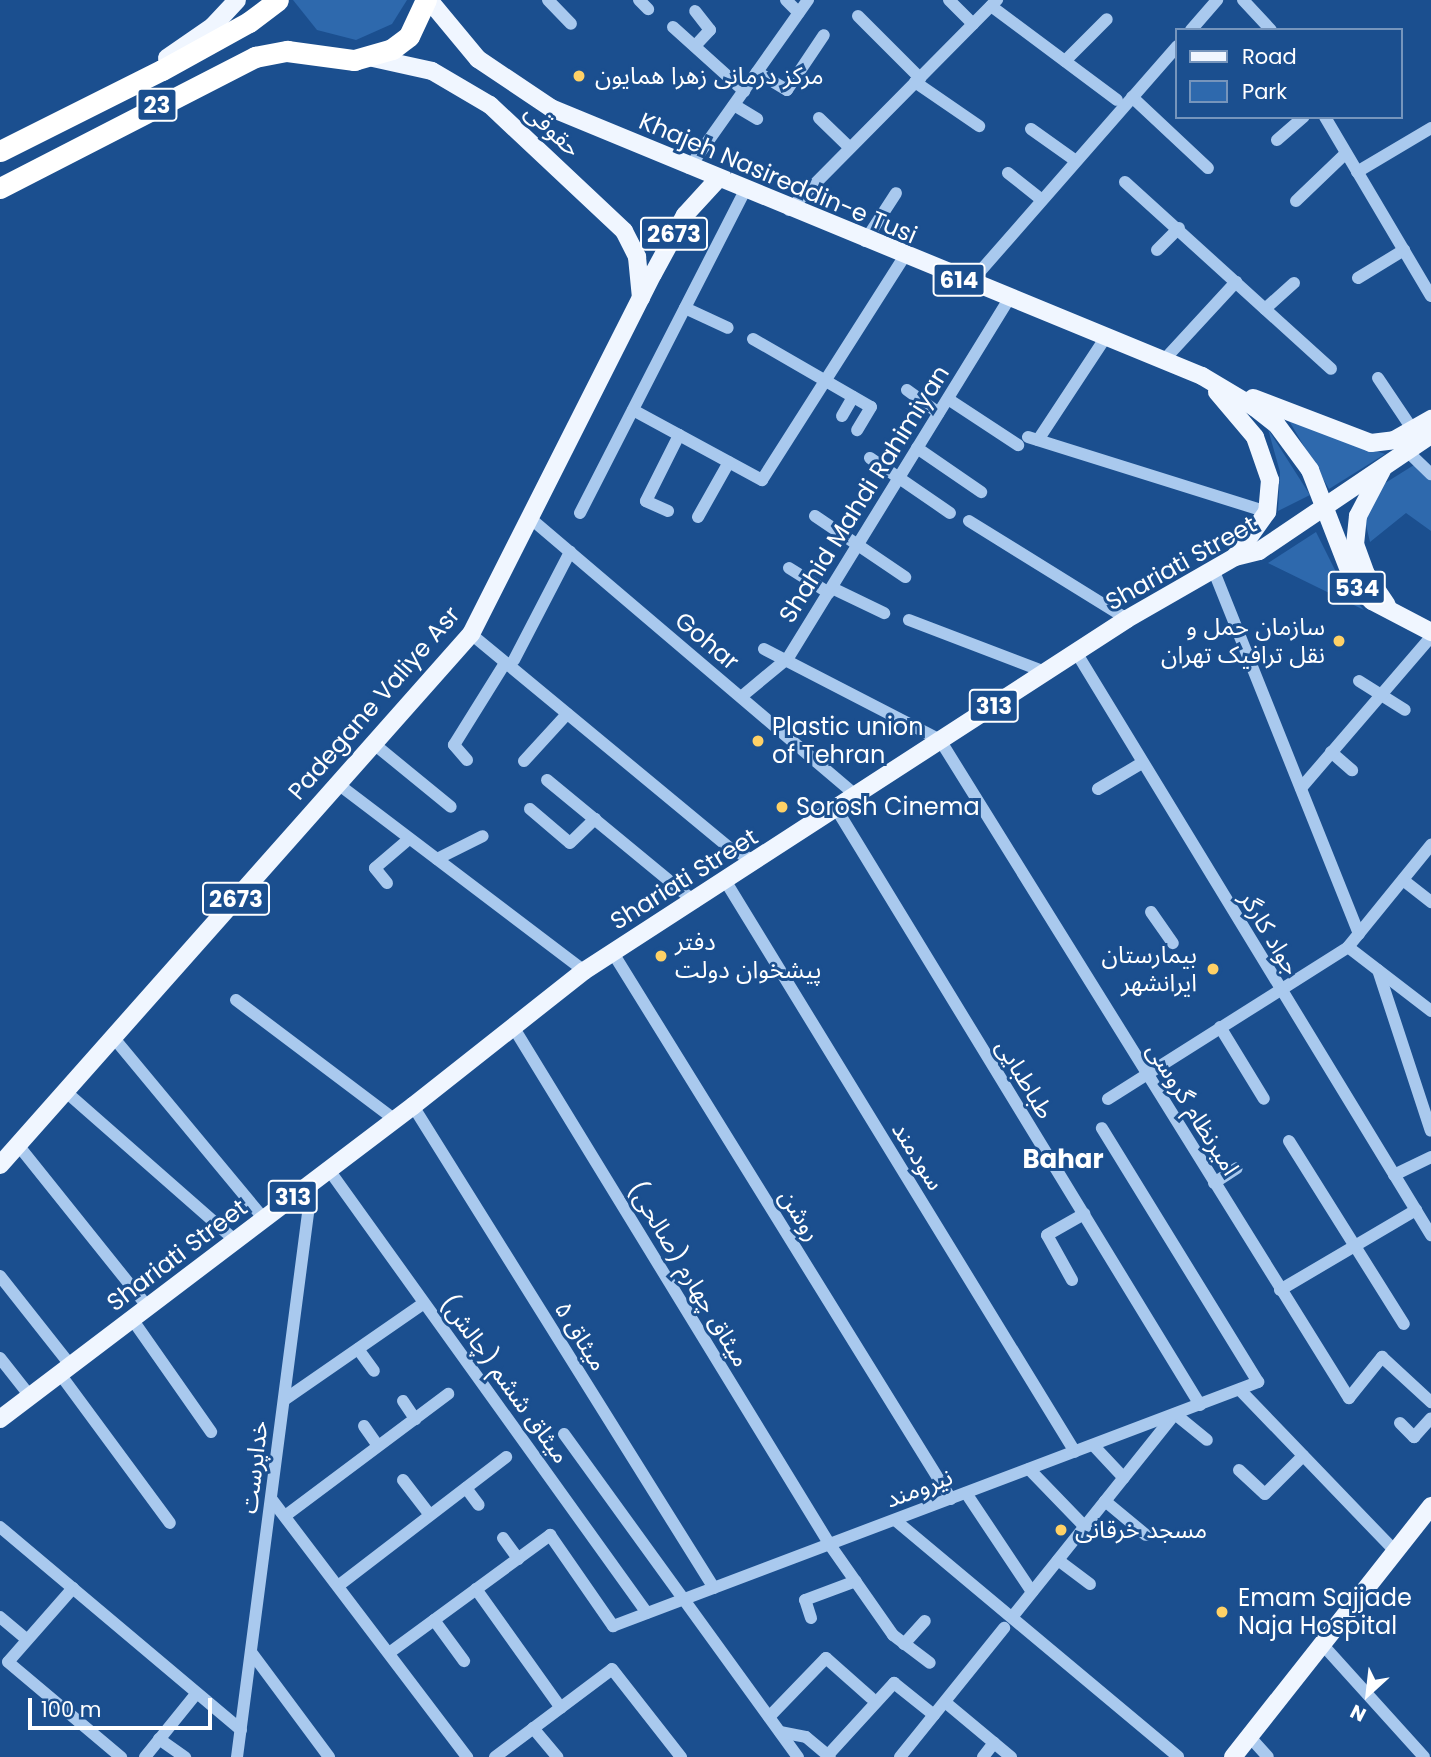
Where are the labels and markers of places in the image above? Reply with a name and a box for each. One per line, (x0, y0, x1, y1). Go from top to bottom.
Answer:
place label: مرکز درمانی زهرا همایون (595, 62, 824, 90)
marker: مرکز درمانی زهرا همایون (569, 66, 589, 86)
place label: سازمان حمل و نقل ترافیک تهران (1161, 613, 1325, 669)
marker: سازمان حمل و نقل ترافیک تهران (1331, 633, 1347, 649)
place label: Plastic union of Tehran (772, 713, 924, 769)
marker: Plastic union of Tehran (750, 733, 766, 749)
place label: Sorosh Cinema (796, 793, 980, 821)
marker: Sorosh Cinema (774, 799, 790, 815)
place label: دفتر پیشخوان دولت (675, 928, 821, 984)
place label: بیمارستان ایرانشهر (1101, 941, 1197, 997)
marker: دفتر پیشخوان دولت (653, 948, 669, 964)
marker: بیمارستان ایرانشهر (1203, 959, 1223, 979)
place label: مسجد خرقانی (1075, 1516, 1207, 1544)
marker: مسجد خرقانی (1053, 1522, 1069, 1538)
place label: Emam Sajjade Naja Hospital (1238, 1584, 1412, 1640)
marker: Emam Sajjade Naja Hospital (1212, 1602, 1232, 1622)

